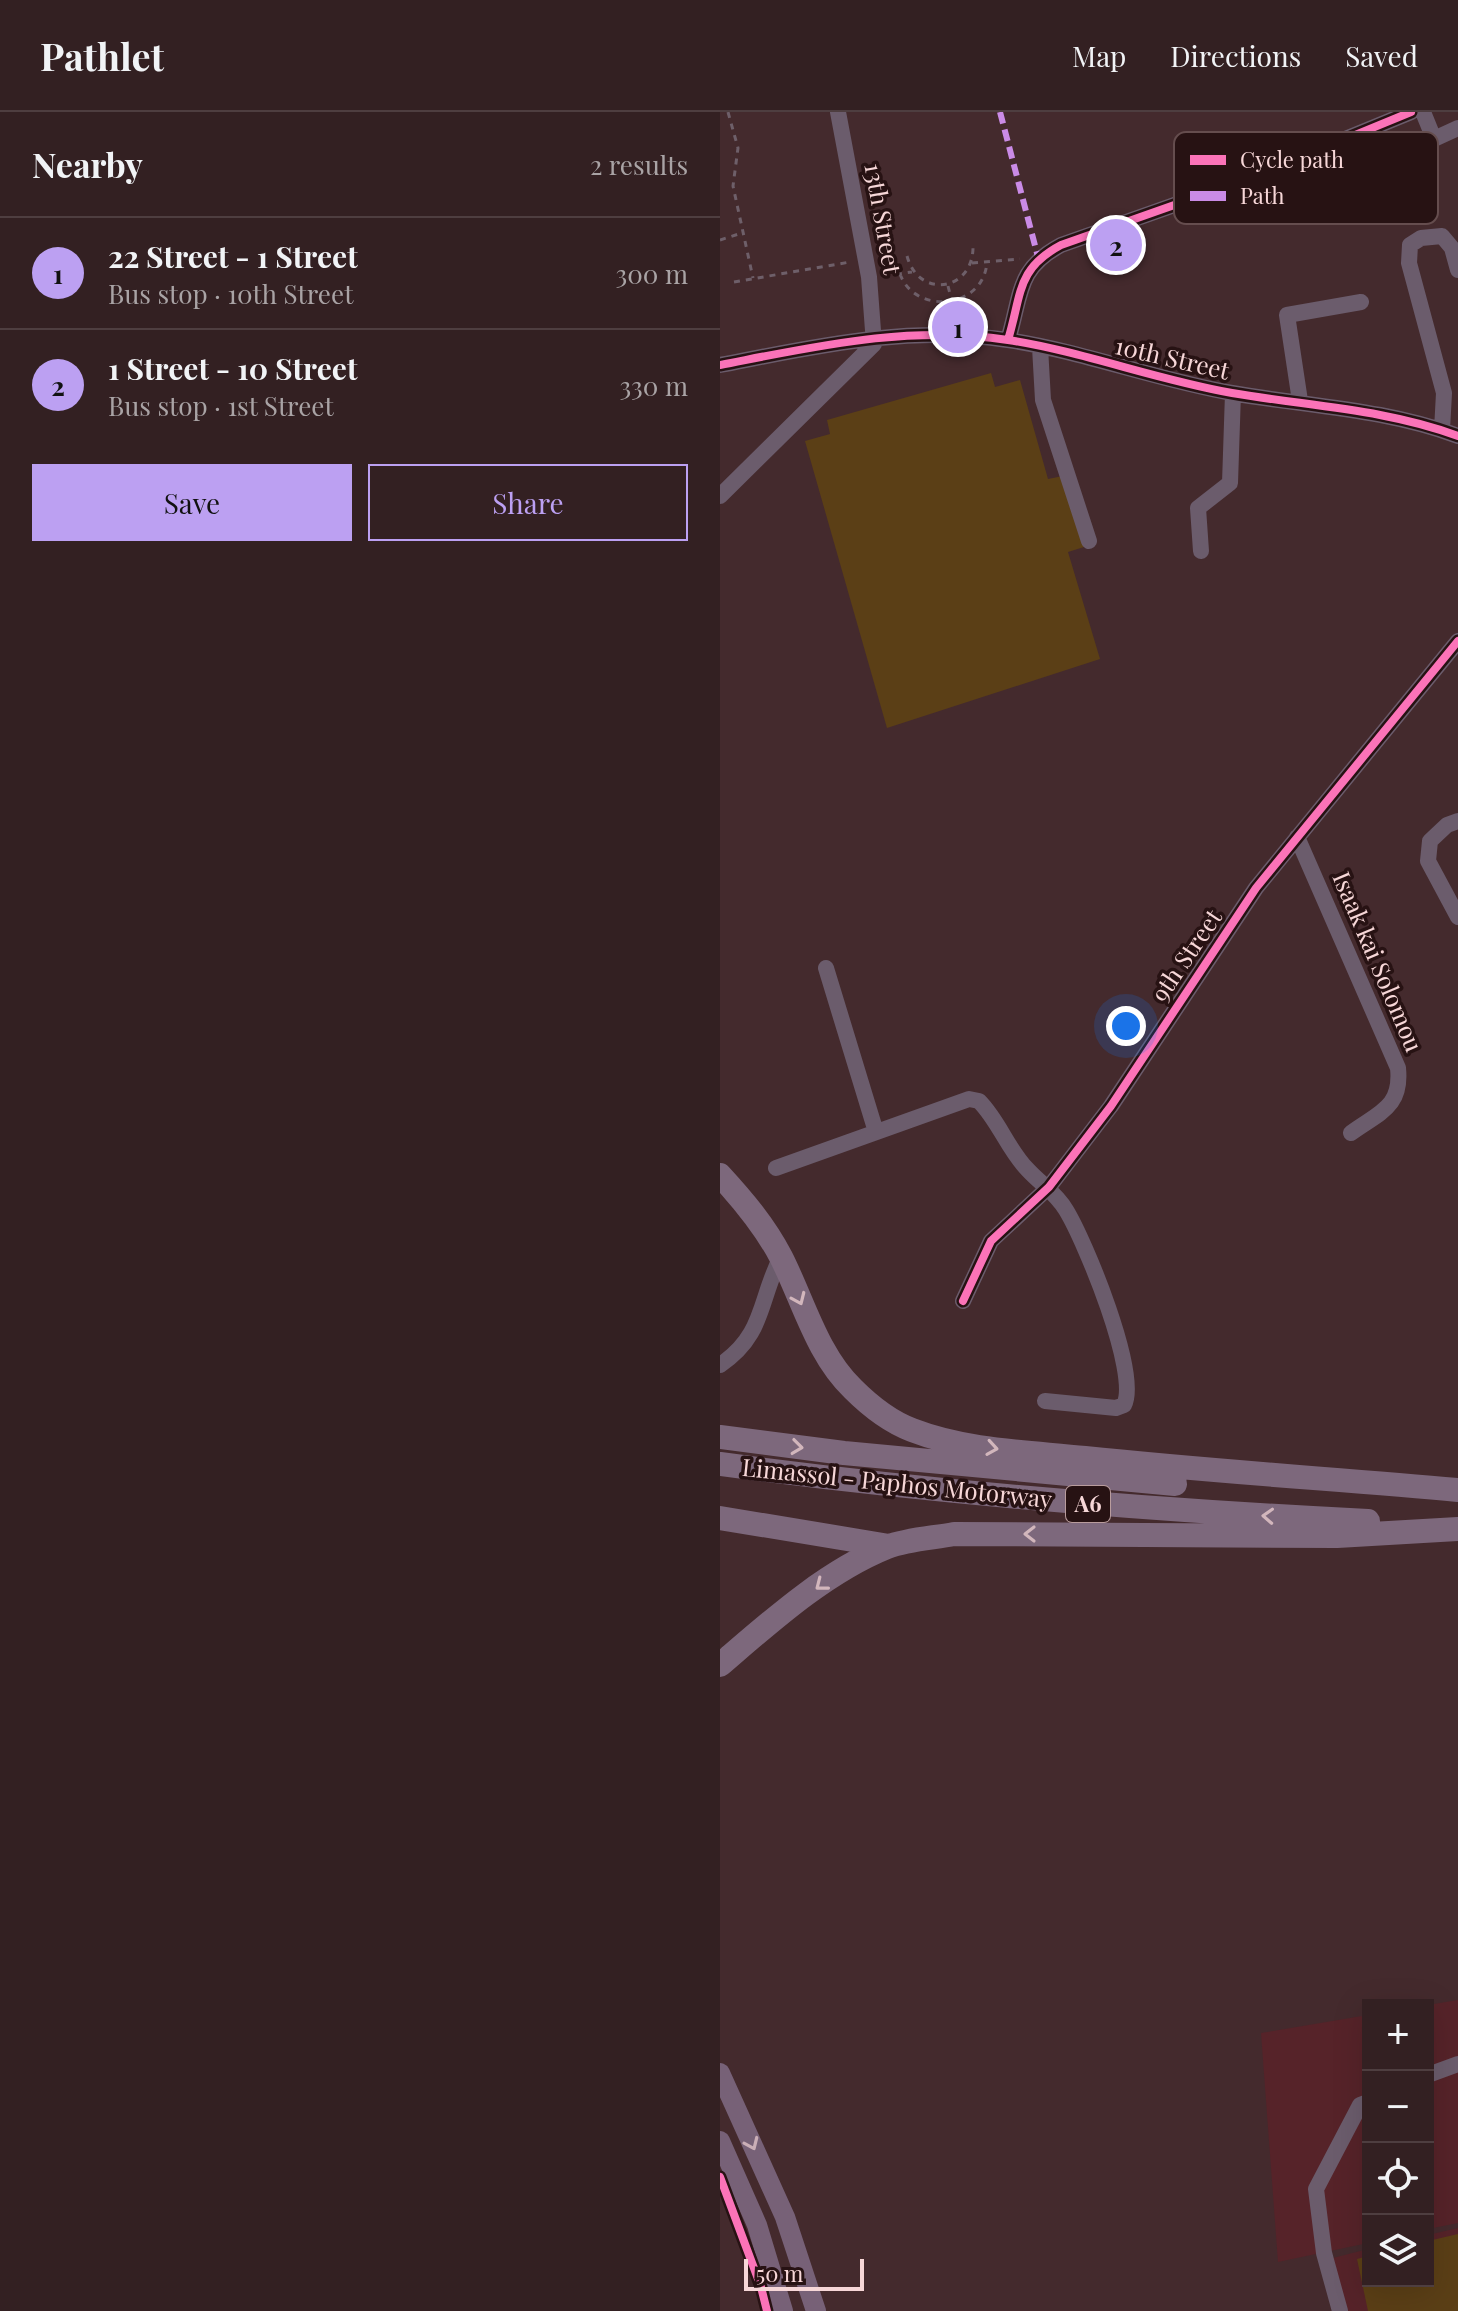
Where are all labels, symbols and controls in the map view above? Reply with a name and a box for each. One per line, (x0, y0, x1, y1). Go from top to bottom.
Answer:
text: Pathlet (40, 30, 164, 81)
text: Map (1072, 37, 1126, 74)
text: Directions (1170, 37, 1301, 74)
text: Saved (1345, 37, 1418, 74)
legend (1174, 132, 1438, 224)
text: Nearby (32, 141, 143, 187)
text: Cycle path (1240, 144, 1344, 174)
text: 2 results (590, 147, 688, 182)
street label: 13th Street (858, 161, 910, 277)
text: Path (1240, 180, 1284, 210)
pin: 2 (1090, 215, 1142, 275)
text: 22 Street - 1 Street (108, 236, 358, 276)
text: 1 (53, 256, 63, 291)
text: 300 m (616, 256, 688, 291)
text: Bus stop · 10th Street (108, 276, 353, 311)
pin: 1 (932, 297, 984, 357)
street label: 10th Street (1112, 328, 1233, 386)
text: 1 Street - 10 Street (108, 348, 357, 388)
text: 2 (51, 368, 65, 403)
text: 330 m (619, 368, 688, 403)
text: Bus stop · 1st Street (108, 388, 334, 423)
button: Save (32, 464, 352, 541)
button: Share (368, 464, 688, 541)
street label: Isaak kai Solomou (1326, 866, 1431, 1056)
street label: 9th Street (1143, 902, 1228, 1007)
your location (1106, 1006, 1146, 1046)
one-way arrow (790, 1291, 806, 1305)
one-way arrow (790, 1438, 804, 1455)
one-way arrow (986, 1439, 999, 1456)
street label: Limassol - Paphos Motorway (741, 1450, 1054, 1514)
road number: A6 (1066, 1486, 1110, 1522)
one-way arrow (1261, 1508, 1274, 1525)
one-way arrow (1023, 1525, 1036, 1543)
one-way arrow (815, 1575, 830, 1589)
map controls (1362, 1999, 1434, 2287)
button: + (1362, 1999, 1434, 2071)
button: − (1362, 2071, 1434, 2143)
one-way arrow (742, 2136, 758, 2150)
button: locate (1362, 2143, 1434, 2215)
button: layers (1362, 2215, 1434, 2287)
scale bar (744, 2255, 864, 2291)
text: 50 m (756, 2258, 803, 2288)

